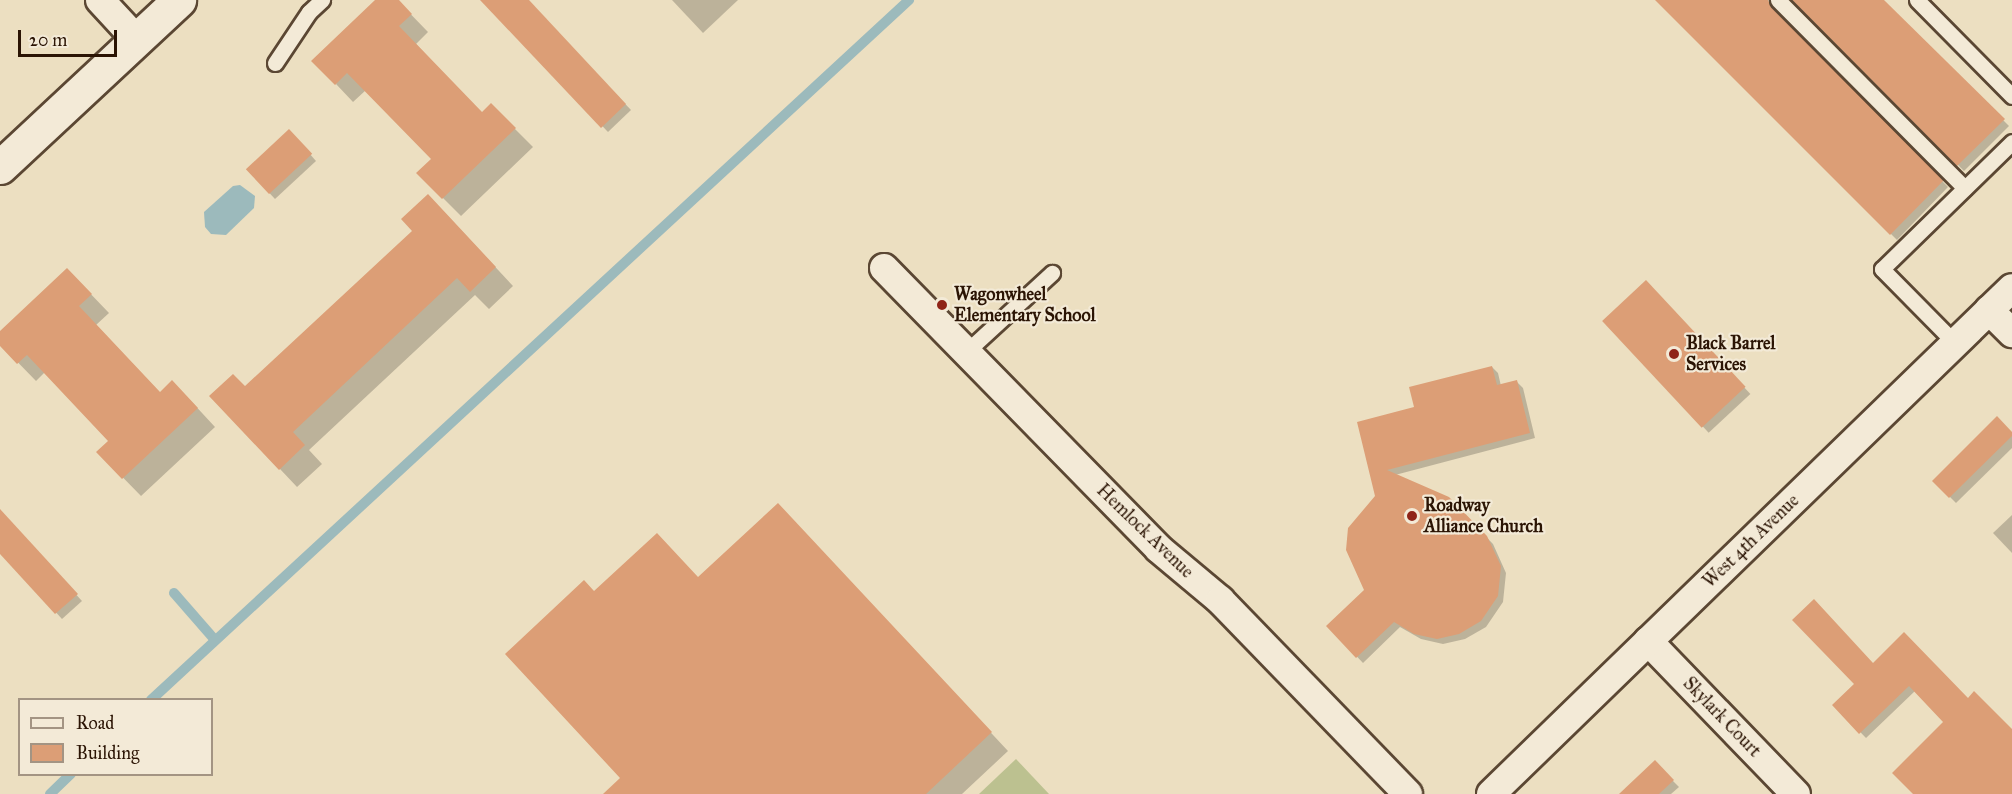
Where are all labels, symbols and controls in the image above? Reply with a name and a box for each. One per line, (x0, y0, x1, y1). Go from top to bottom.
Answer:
scale bar (21, 18, 120, 56)
text: 20 m (29, 29, 67, 51)
place label: Wagonwheel Elementary School (954, 284, 1096, 326)
marker: Wagonwheel Elementary School (935, 298, 949, 312)
place label: Black Barrel Services (1686, 333, 1775, 376)
marker: Black Barrel Services (1667, 347, 1681, 361)
street label: Hemlock Avenue (1092, 480, 1198, 582)
street label: West 4th Avenue (1699, 490, 1803, 592)
place label: Roadway Alliance Church (1424, 495, 1543, 538)
marker: Roadway Alliance Church (1405, 509, 1419, 523)
street label: Skylark Court (1679, 673, 1765, 761)
legend (18, 698, 213, 776)
text: Road (76, 712, 114, 734)
text: Building (76, 742, 139, 764)

